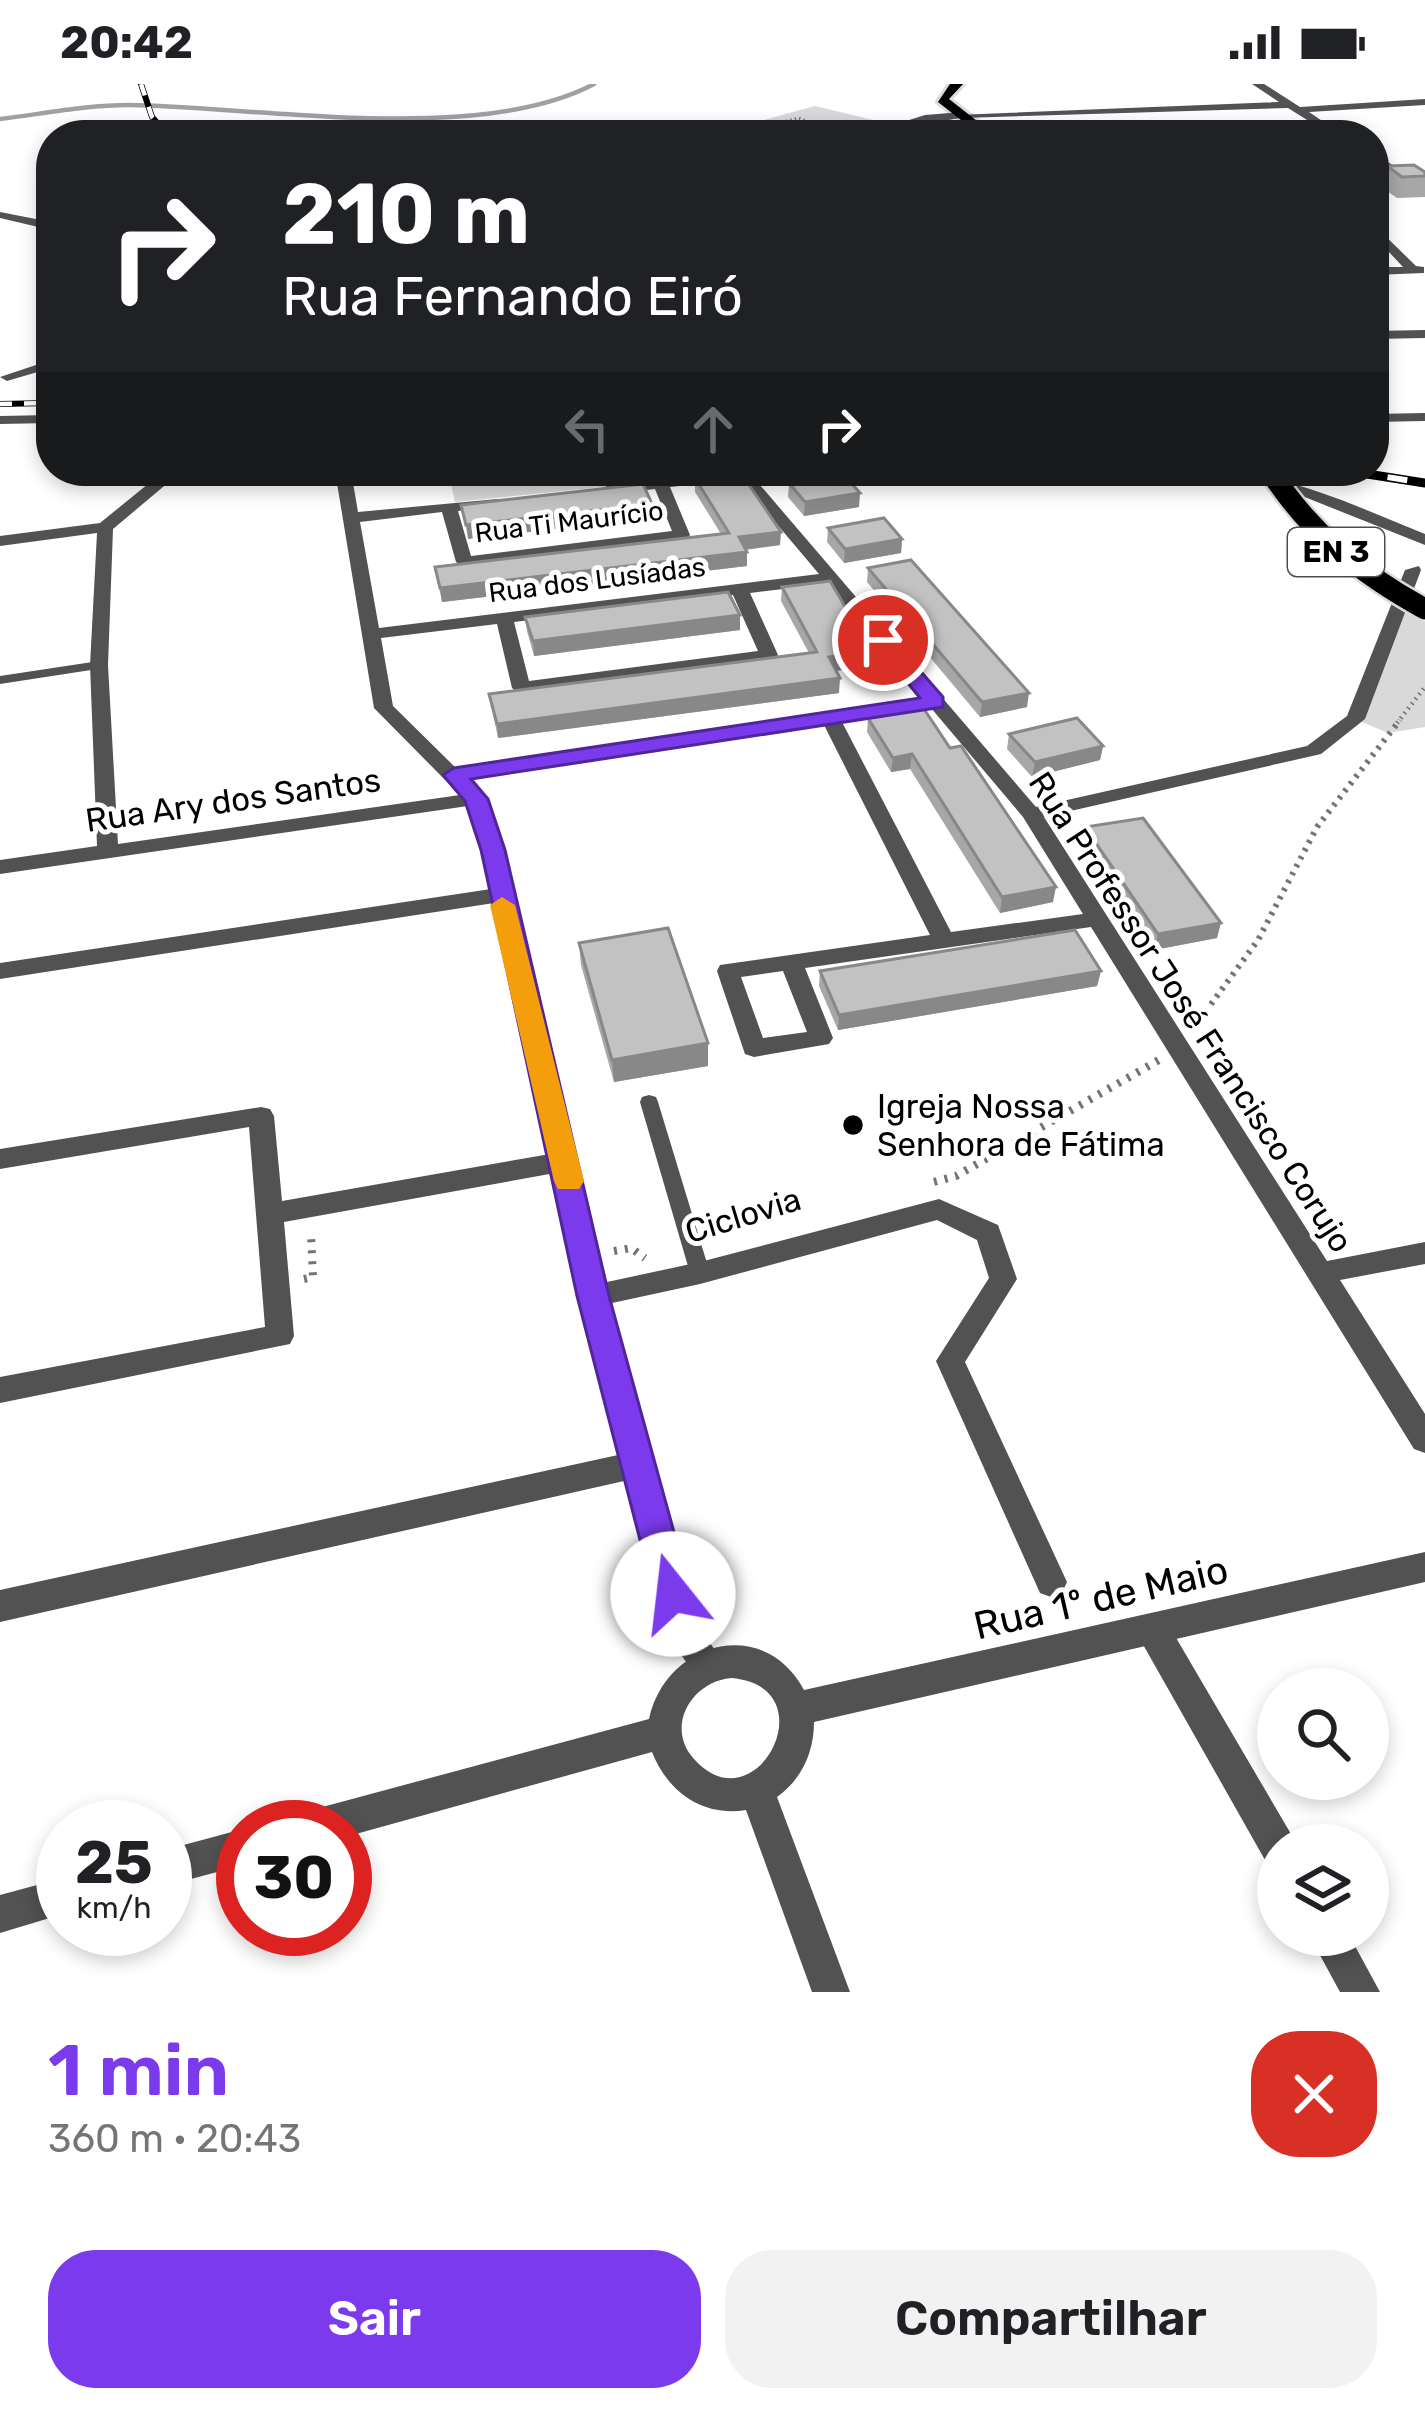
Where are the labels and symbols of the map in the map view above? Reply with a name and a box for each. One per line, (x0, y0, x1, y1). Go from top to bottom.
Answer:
street label: Rua Ti Maurício (473, 495, 665, 549)
road number: EN 3 (1288, 528, 1384, 576)
street label: Rua dos Lusíadas (487, 551, 707, 609)
pin (832, 589, 934, 691)
street label: Rua Ary dos Santos (83, 760, 383, 840)
street label: Rua Professor José Francisco Corujo (1021, 765, 1361, 1259)
place label: Igreja Nossa Senhora de Fátima (877, 1087, 1165, 1164)
marker: Igreja Nossa Senhora de Fátima (840, 1112, 866, 1138)
street label: Ciclovia (680, 1179, 806, 1251)
position arrow (610, 1531, 736, 1657)
street label: Rua 1º de Maio (970, 1546, 1232, 1650)
speed limit sign: 30 (216, 1800, 372, 1956)

